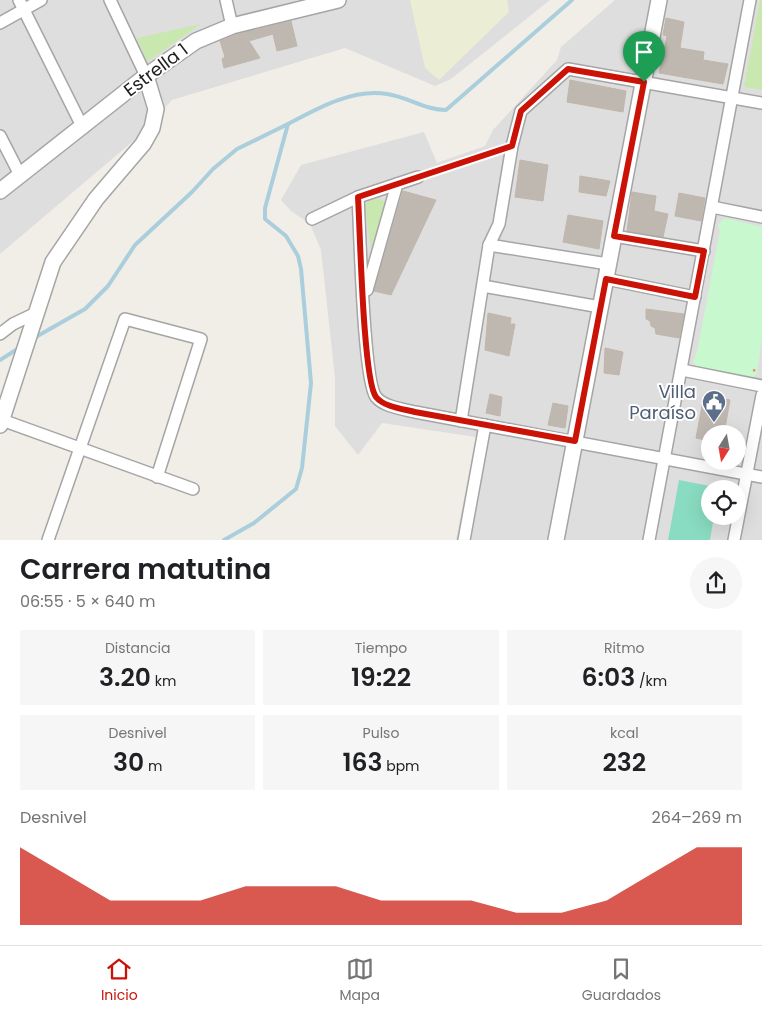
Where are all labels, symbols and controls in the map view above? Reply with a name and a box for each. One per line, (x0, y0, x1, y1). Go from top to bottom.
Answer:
pin (623, 31, 665, 82)
street label: Estrella 1 (118, 37, 193, 102)
icon: arrive (630, 38, 658, 66)
place label: Villa Paraíso (629, 379, 696, 425)
public building icon: Villa Paraíso (701, 389, 727, 423)
north arrow (701, 425, 746, 470)
map controls (701, 425, 746, 525)
button: locate (701, 480, 746, 525)
text: Carrera matutina (20, 550, 271, 589)
button: share (690, 557, 742, 609)
text: 06:55 · 5 × 640 m (20, 590, 156, 613)
text: Distancia (105, 638, 170, 658)
text: Tiempo (355, 638, 407, 658)
text: Ritmo (604, 638, 645, 658)
text: 3.20 (99, 660, 151, 695)
text: 19:22 (351, 660, 411, 695)
text: 6:03 (581, 660, 635, 695)
text: km (151, 671, 176, 691)
text: /km (635, 671, 667, 691)
text: Desnivel (109, 723, 167, 743)
text: Pulso (363, 723, 399, 743)
text: kcal (610, 723, 639, 743)
text: 30 (113, 745, 144, 780)
text: 163 (342, 745, 382, 780)
text: 232 (602, 745, 646, 780)
text: m (144, 756, 162, 776)
text: bpm (382, 756, 420, 776)
text: Desnivel (20, 806, 87, 829)
text: 264–269 m (652, 806, 742, 829)
tab: Inicio (101, 955, 138, 1006)
tab: Mapa (340, 955, 380, 1006)
tab: Guardados (582, 955, 661, 1006)

